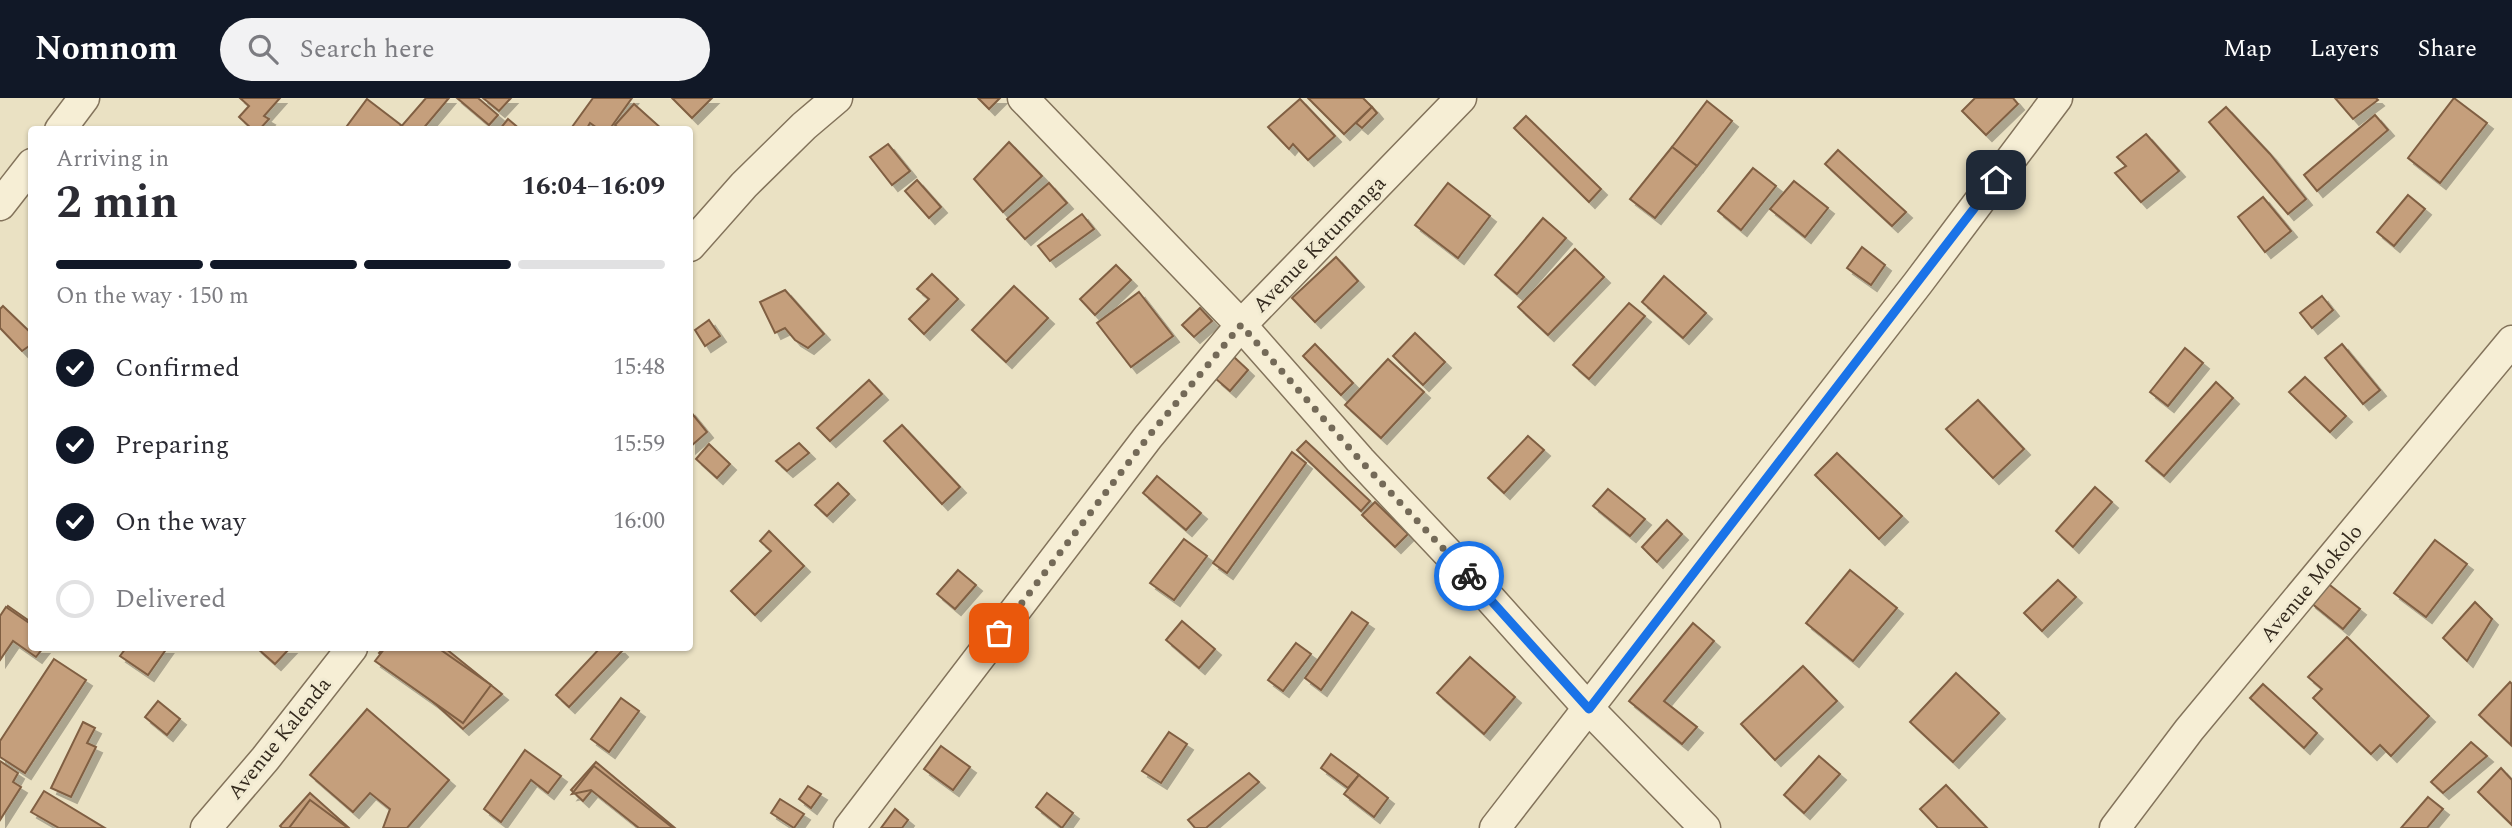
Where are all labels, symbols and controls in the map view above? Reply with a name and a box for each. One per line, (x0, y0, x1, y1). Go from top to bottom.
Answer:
search box (220, 18, 710, 81)
text: Nomnom (35, 24, 178, 74)
text: Search here (300, 29, 435, 69)
icon: search (244, 30, 282, 68)
text: Map (2223, 31, 2272, 67)
text: Layers (2310, 31, 2380, 67)
text: Share (2418, 31, 2477, 67)
text: Arriving in (56, 142, 169, 177)
pin (1966, 150, 2026, 210)
icon: home (1977, 161, 2015, 199)
text: 16:04–16:09 (521, 166, 665, 206)
text: 2 min (56, 168, 178, 238)
street label: Avenue Katumanga (1245, 168, 1394, 321)
text: On the way · 150 m (56, 279, 249, 314)
text: Confirmed (115, 348, 240, 388)
icon: check (56, 349, 94, 387)
text: 15:48 (613, 350, 665, 385)
text: Preparing (115, 425, 229, 465)
icon: check (56, 426, 94, 464)
text: 15:59 (613, 427, 665, 462)
text: On the way (115, 502, 246, 542)
icon: check (56, 503, 94, 541)
text: 16:00 (613, 504, 665, 539)
street label: Avenue Mokolo (2253, 517, 2371, 650)
courier (1434, 541, 1504, 611)
icon: bike (1450, 557, 1488, 595)
text: Delivered (115, 579, 226, 619)
pin (969, 603, 1029, 663)
icon: bag (980, 614, 1018, 652)
street label: Avenue Kalenda (220, 670, 340, 807)

